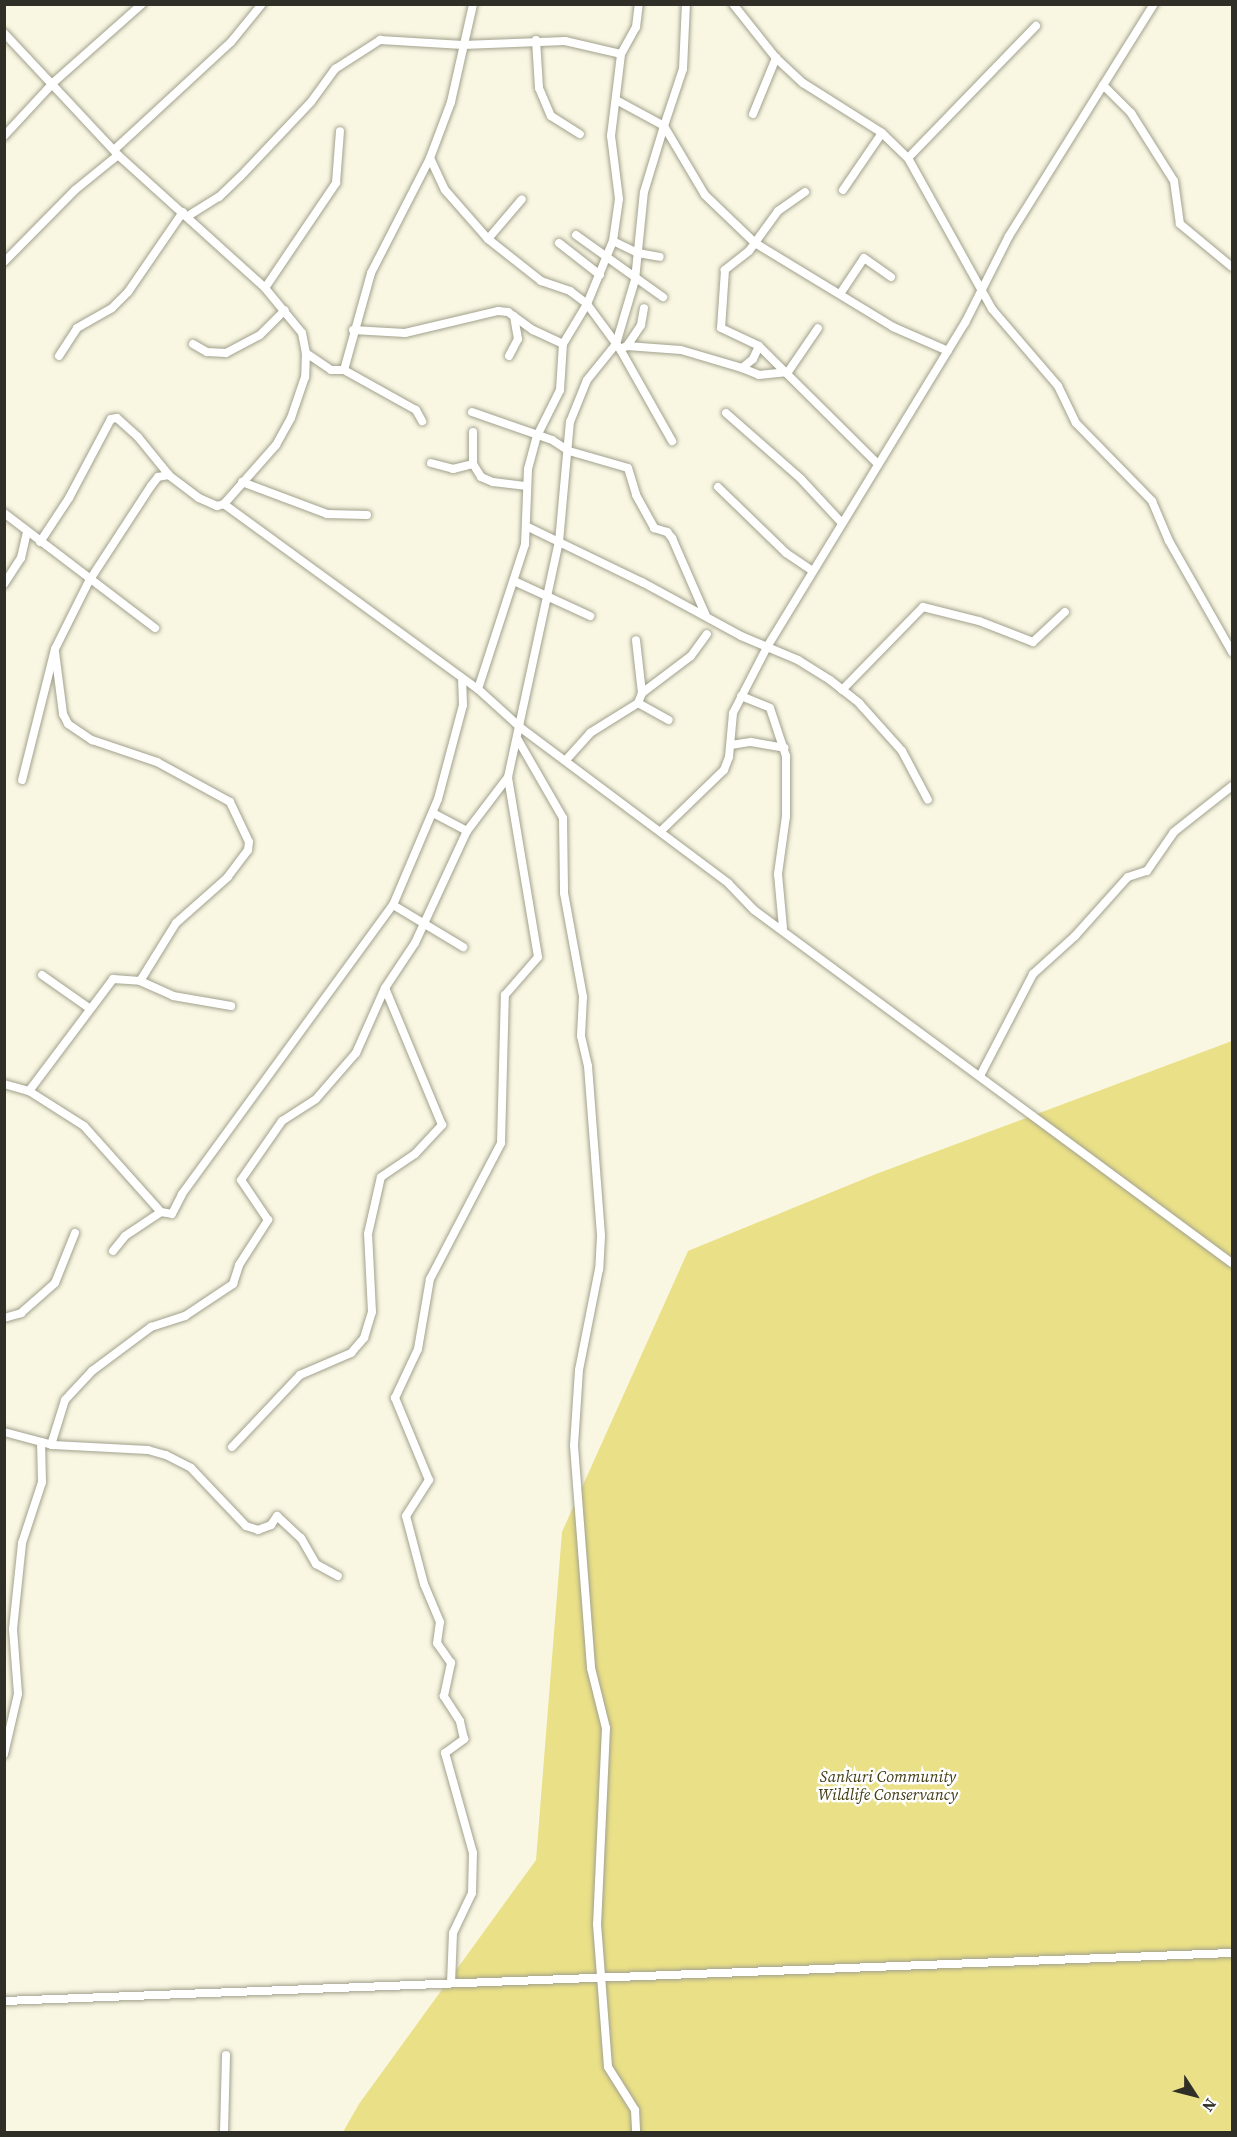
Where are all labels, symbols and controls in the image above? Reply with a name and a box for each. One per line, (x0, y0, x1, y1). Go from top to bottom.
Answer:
park label: Sankuri Community Wildlife Conservancy (818, 1766, 958, 1804)
north arrow (1165, 2065, 1225, 2125)
text: N (1197, 2094, 1222, 2117)

